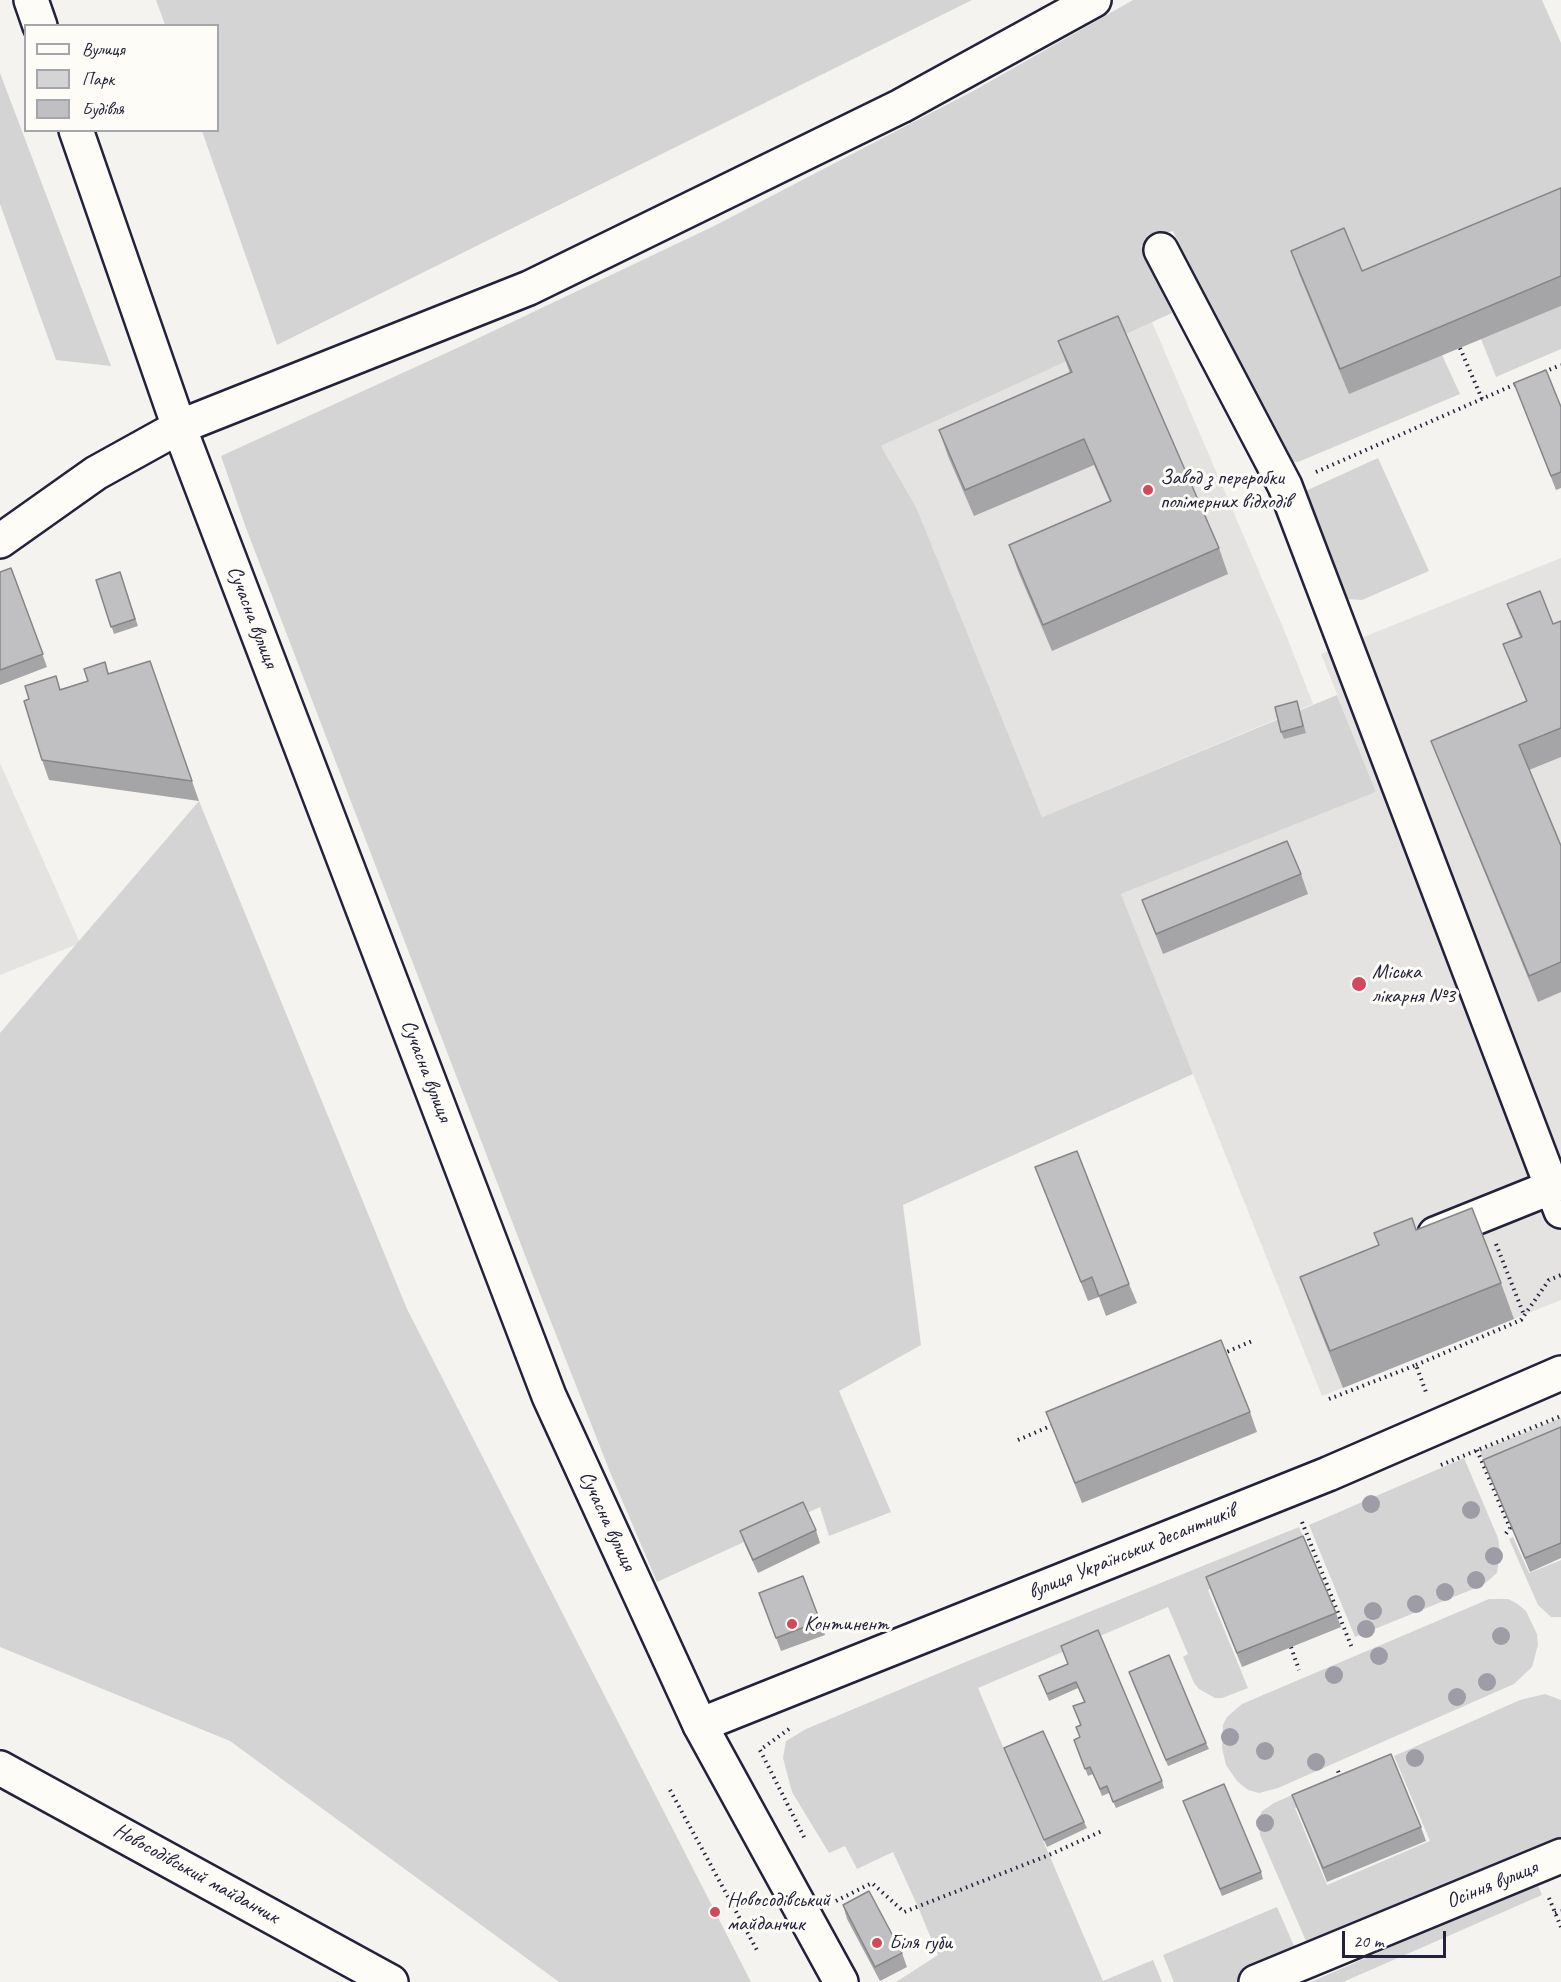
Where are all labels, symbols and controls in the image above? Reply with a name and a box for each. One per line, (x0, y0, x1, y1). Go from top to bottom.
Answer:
legend (24, 24, 219, 132)
text: Вулиця (82, 38, 125, 60)
text: Парк (82, 68, 114, 90)
text: Будівля (82, 98, 124, 120)
place label: Завод з переробки полімерних відходів (1160, 465, 1291, 515)
marker: Завод з переробки полімерних відходів (1141, 483, 1155, 497)
street label: Сучасна вулиця (221, 563, 283, 671)
place label: Міська лікарня №3 (1372, 959, 1455, 1009)
marker: Міська лікарня №3 (1350, 975, 1368, 993)
street label: Сучасна вулиця (395, 1017, 457, 1125)
street label: Сучасна вулиця (573, 1467, 641, 1575)
street label: вулиця Українських десантників (1025, 1499, 1239, 1605)
place label: Континент (804, 1611, 889, 1637)
marker: Континент (785, 1617, 799, 1631)
street label: Новосодівський майданчик (109, 1818, 283, 1930)
street label: Осіння вулиця (1443, 1855, 1541, 1915)
place label: Новосодівський майданчик (727, 1887, 830, 1937)
marker: Новосодівський майданчик (708, 1905, 722, 1919)
scale bar (1345, 1919, 1448, 1957)
place label: Біля губи (889, 1930, 952, 1956)
text: 20 m (1353, 1930, 1384, 1952)
marker: Біля губи (870, 1936, 884, 1950)

